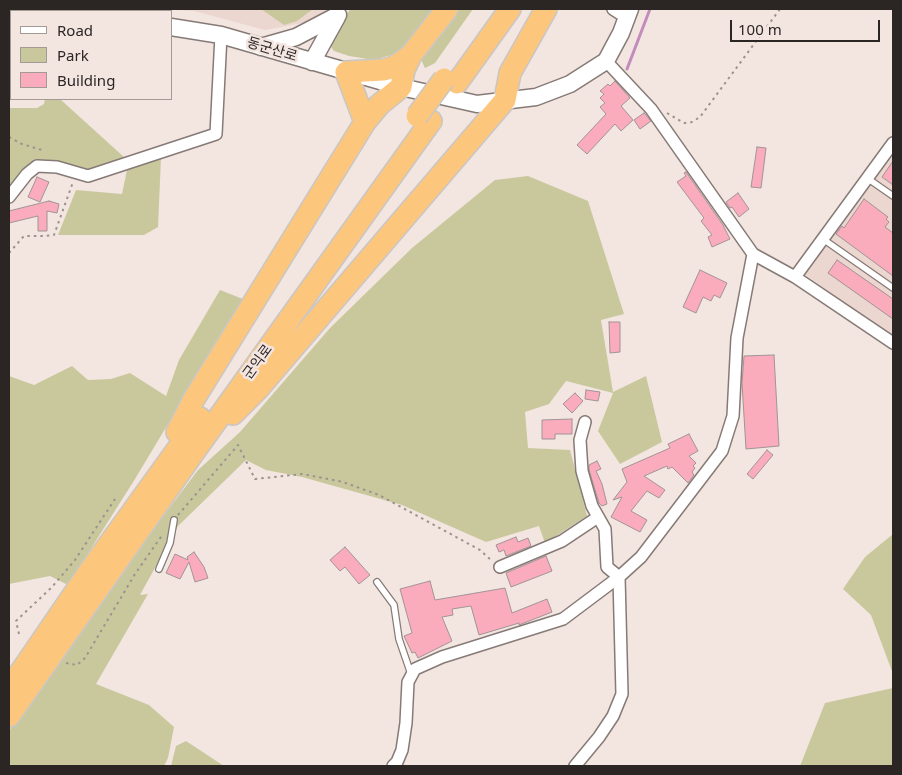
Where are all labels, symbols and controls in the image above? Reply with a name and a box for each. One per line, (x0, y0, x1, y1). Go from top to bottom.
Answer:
legend (10, 10, 172, 100)
scale bar (732, 10, 882, 42)
text: 100 m (738, 19, 782, 39)
text: Road (57, 20, 93, 40)
street label: 동군산로 (245, 34, 299, 66)
text: Park (57, 45, 89, 65)
text: Building (57, 70, 115, 90)
street label: 군익로 (240, 341, 276, 383)

